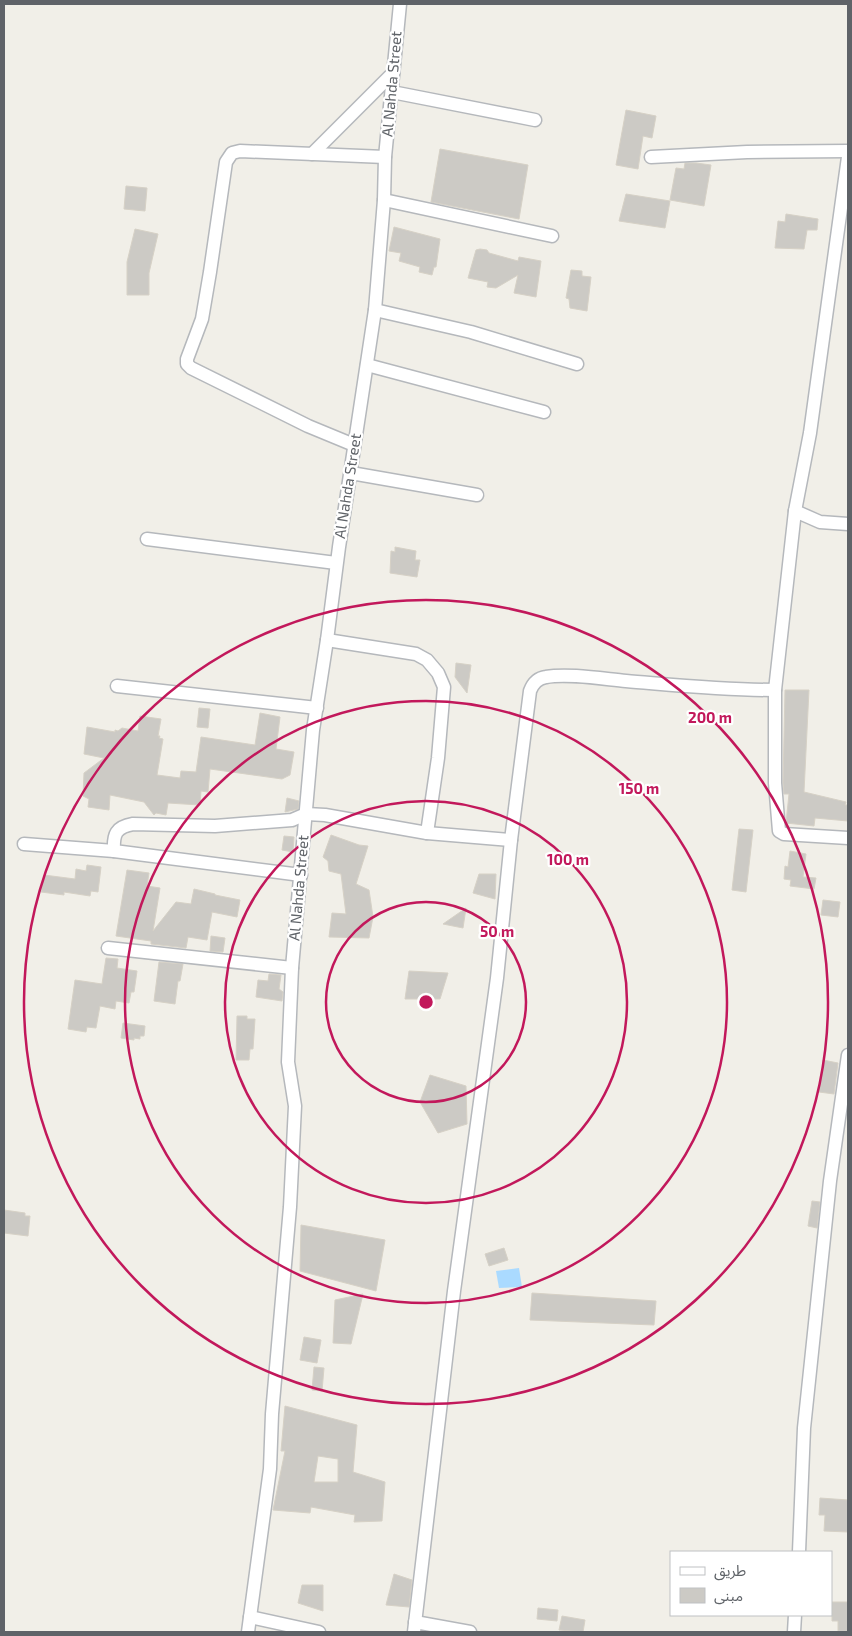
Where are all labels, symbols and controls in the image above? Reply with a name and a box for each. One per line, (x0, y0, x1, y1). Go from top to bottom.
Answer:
street label: Al Nahda Street (377, 30, 405, 138)
street label: Al Nahda Street (330, 432, 364, 540)
text: 200 m (688, 708, 732, 726)
text: 150 m (619, 779, 659, 797)
street label: Al Nahda Street (284, 834, 312, 942)
text: 100 m (547, 850, 589, 868)
text: 50 m (480, 922, 514, 940)
centre of rings (417, 993, 435, 1011)
legend (670, 1551, 832, 1616)
text: طريق (714, 1561, 746, 1581)
text: مبنى (714, 1586, 743, 1605)

